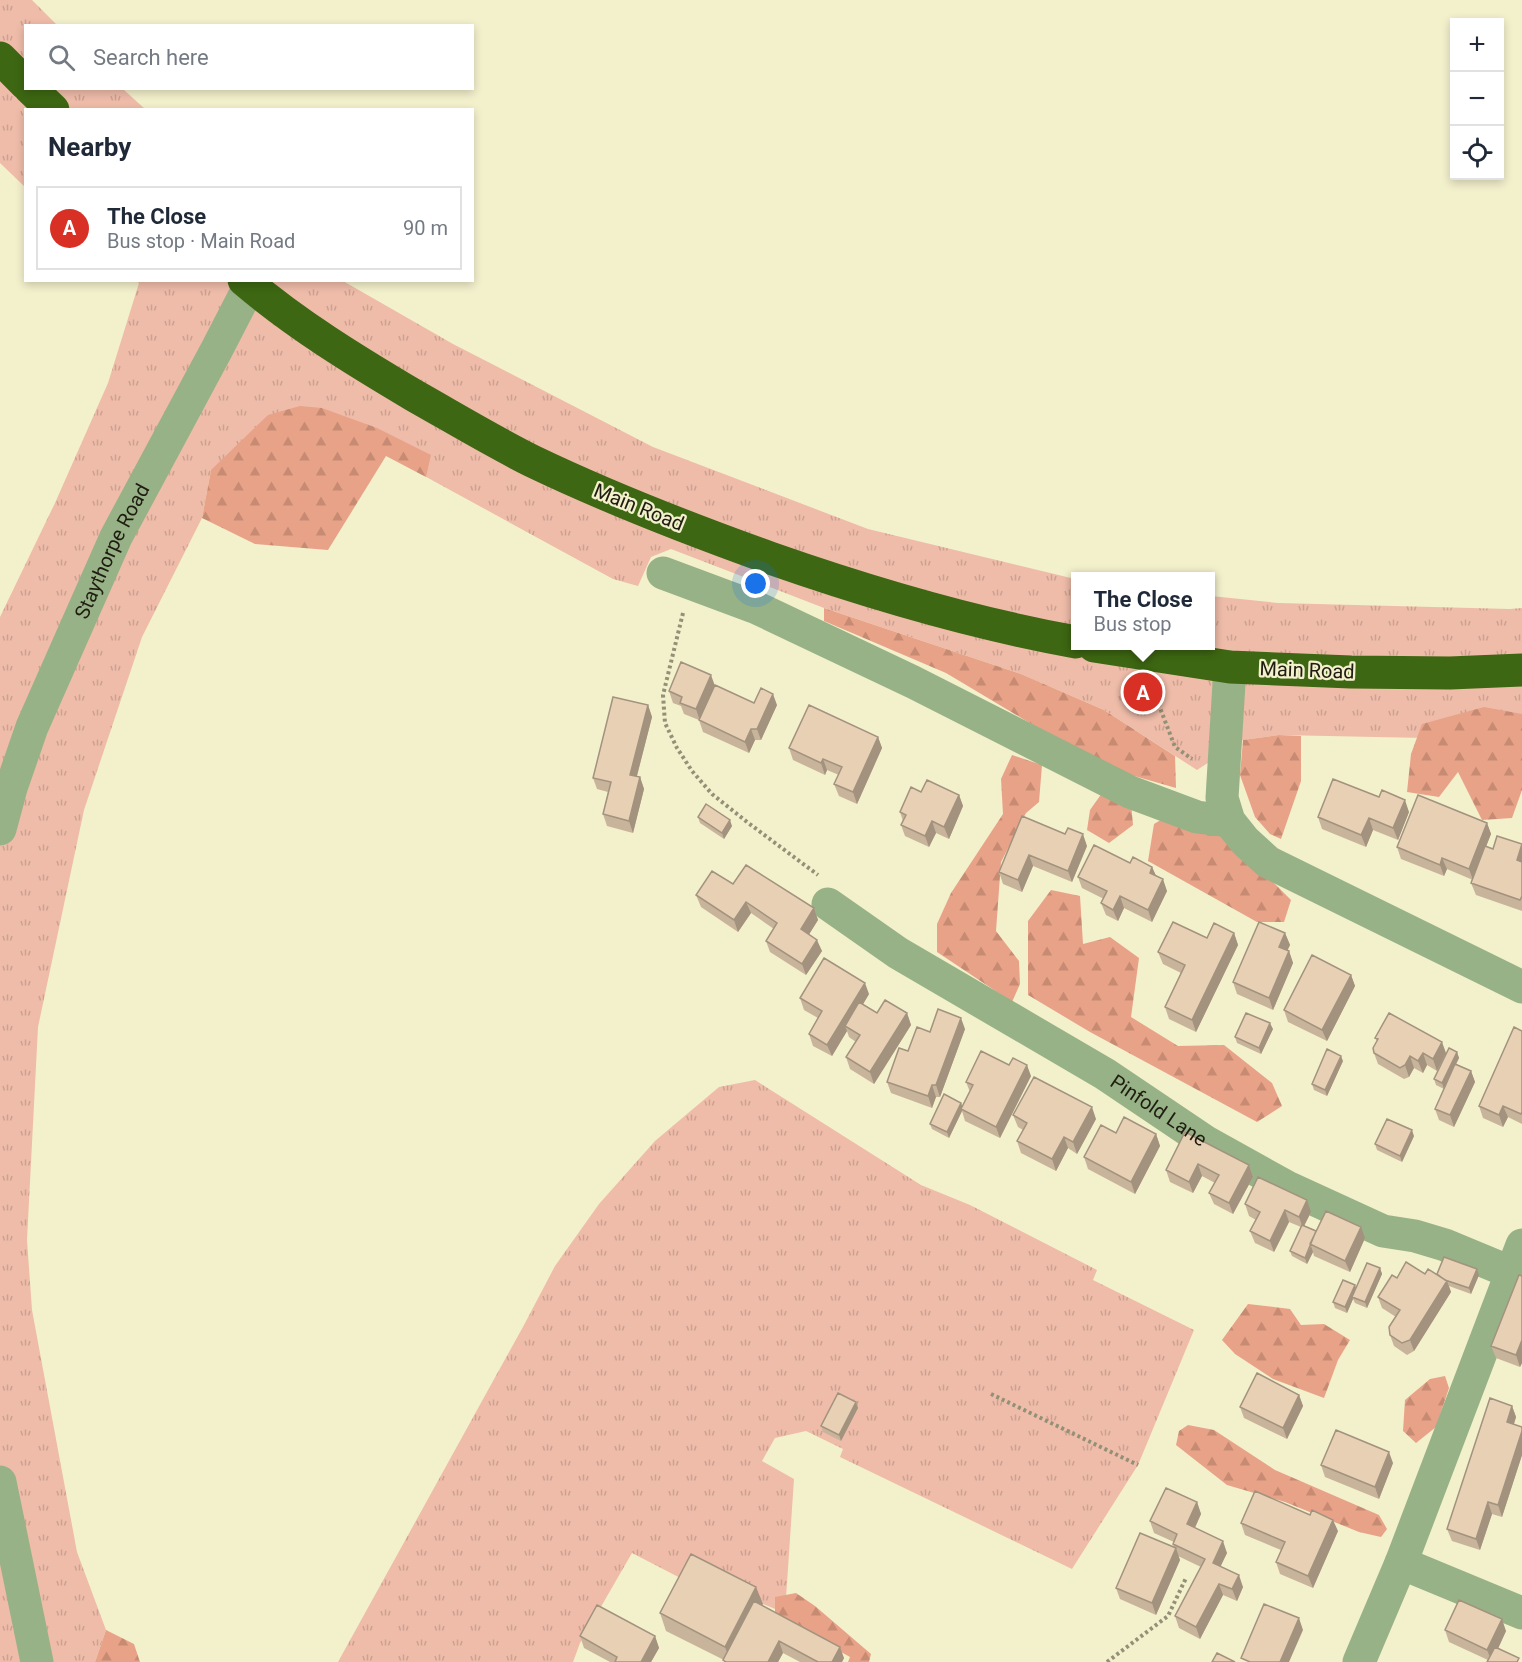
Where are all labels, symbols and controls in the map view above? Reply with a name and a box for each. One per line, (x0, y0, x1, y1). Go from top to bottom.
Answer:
map controls (1450, 18, 1504, 180)
button: + (1450, 18, 1504, 72)
search box (24, 24, 474, 90)
icon: search (45, 41, 78, 74)
text: Search here (93, 45, 209, 70)
button: − (1450, 72, 1504, 126)
button: locate (1450, 126, 1504, 180)
text: Nearby (48, 132, 131, 162)
text: The Close (107, 204, 206, 229)
text: A (63, 216, 76, 240)
text: 90 m (403, 216, 448, 240)
text: Bus stop · Main Road (107, 229, 295, 253)
street label: Main Road (590, 478, 688, 536)
street label: Staythorpe Road (69, 479, 154, 623)
your location (741, 569, 770, 598)
popup (1071, 572, 1215, 650)
text: The Close (1093, 587, 1193, 612)
text: Bus stop (1093, 612, 1172, 636)
street label: Main Road (1259, 656, 1355, 684)
pin: A (1124, 670, 1162, 714)
street label: Pinfold Lane (1106, 1069, 1212, 1151)

